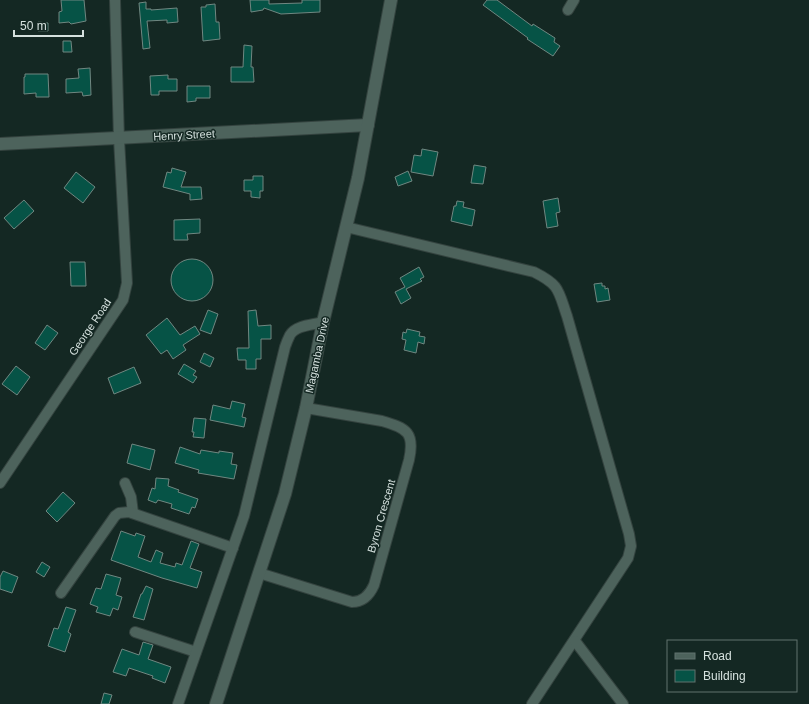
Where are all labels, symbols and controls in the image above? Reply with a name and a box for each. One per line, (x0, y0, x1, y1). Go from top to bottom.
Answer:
scale bar (14, 12, 83, 38)
text: 50 m (20, 19, 47, 33)
street label: Henry Street (153, 127, 215, 143)
street label: George Road (67, 296, 113, 358)
street label: Magamba Drive (303, 316, 331, 394)
street label: Byron Crescent (365, 478, 397, 554)
legend (667, 640, 797, 692)
text: Road (703, 649, 732, 663)
text: Building (703, 669, 746, 683)

